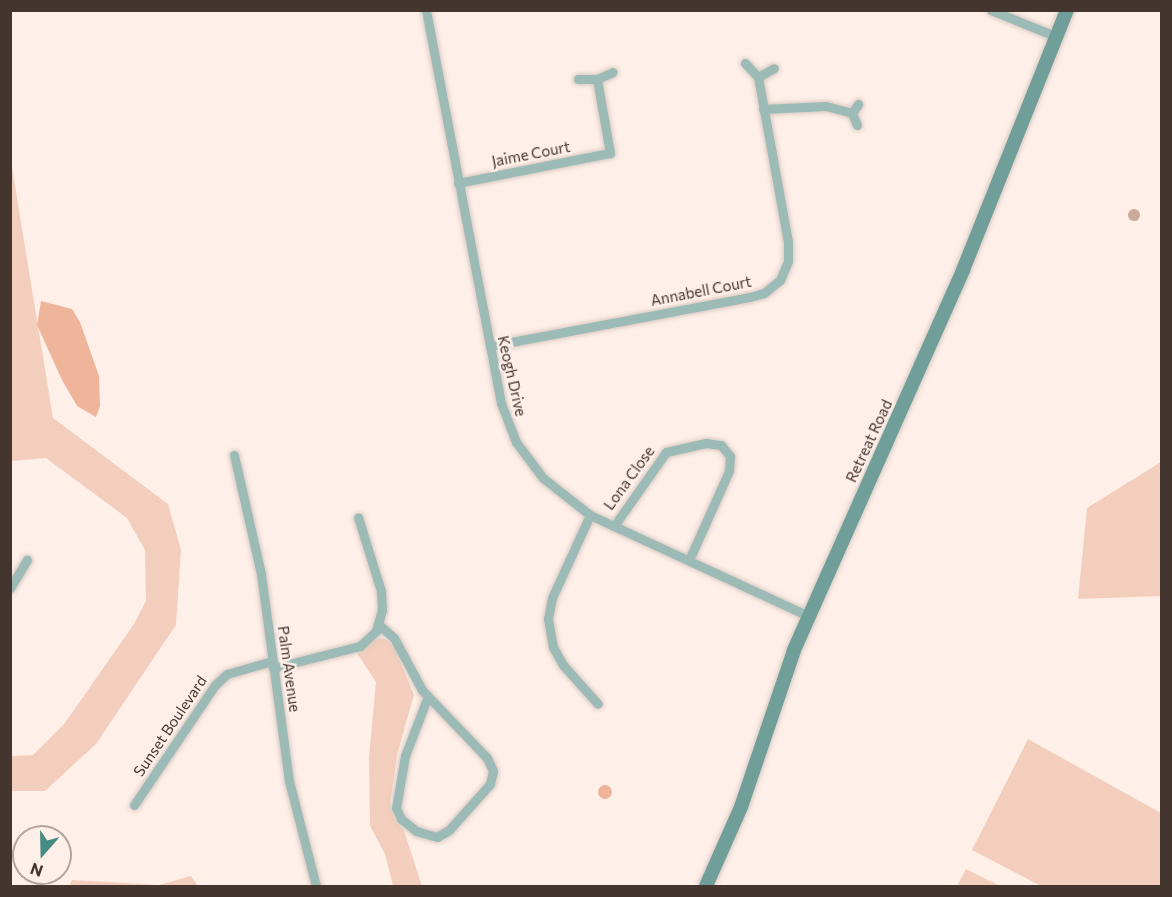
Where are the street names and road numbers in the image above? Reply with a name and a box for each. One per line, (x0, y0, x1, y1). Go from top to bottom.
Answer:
street label: Jaime Court (490, 138, 572, 170)
street label: Annabell Court (649, 272, 753, 310)
street label: Keogh Drive (494, 334, 530, 418)
street label: Retreat Road (842, 397, 896, 485)
street label: Lona Close (600, 443, 658, 513)
street label: Palm Avenue (274, 625, 304, 713)
street label: Sunset Boulevard (130, 672, 210, 780)

